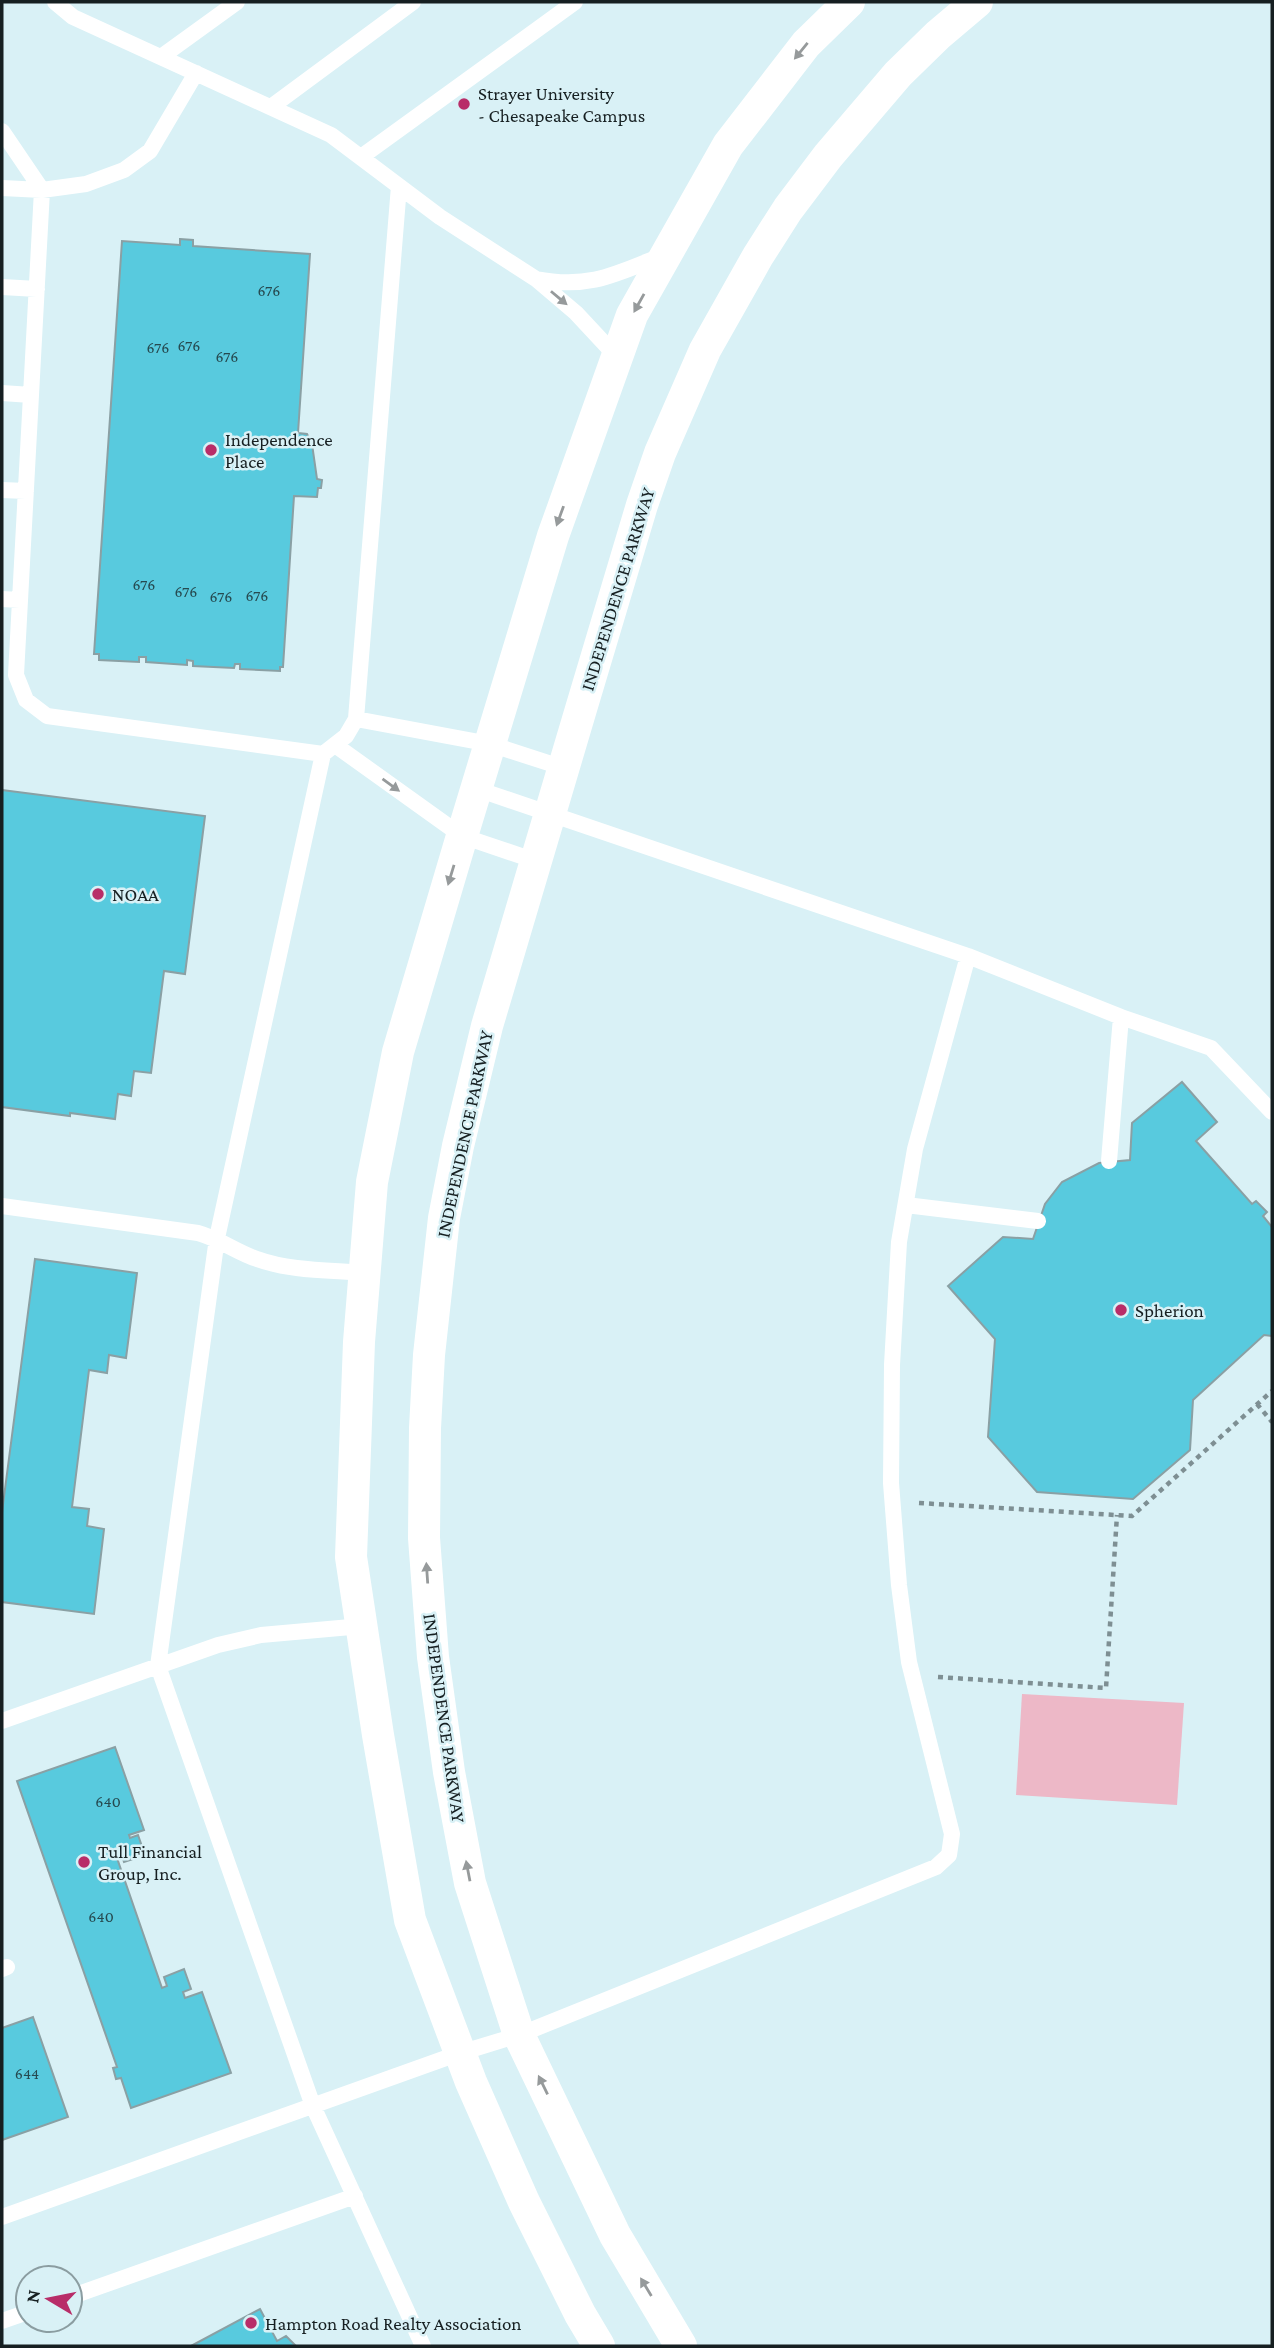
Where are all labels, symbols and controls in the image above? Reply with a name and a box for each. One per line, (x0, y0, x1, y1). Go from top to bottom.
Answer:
one-way arrow (794, 42, 809, 59)
place label: Strayer University - Chesapeake Campus (478, 83, 645, 126)
marker: Strayer University - Chesapeake Campus (456, 96, 472, 112)
house number: 676 (258, 282, 280, 299)
one-way arrow (551, 290, 568, 305)
one-way arrow (633, 294, 645, 313)
house number: 676 (178, 337, 200, 354)
house number: 676 (147, 339, 169, 356)
house number: 676 (216, 348, 238, 365)
place label: Independence Place (225, 429, 333, 472)
marker: Independence Place (203, 442, 219, 458)
street label: INDEPENDENCE PARKWAY (577, 484, 659, 693)
one-way arrow (554, 506, 565, 527)
house number: 676 (133, 576, 155, 593)
house number: 676 (175, 583, 197, 600)
house number: 676 (246, 587, 268, 604)
house number: 676 (210, 588, 232, 605)
one-way arrow (382, 777, 400, 791)
one-way arrow (445, 864, 455, 885)
place label: NOAA (112, 884, 159, 905)
marker: NOAA (90, 886, 106, 902)
street label: INDEPENDENCE PARKWAY (432, 1028, 497, 1240)
place label: Spherion (1135, 1300, 1204, 1321)
marker: Spherion (1113, 1302, 1129, 1318)
one-way arrow (421, 1562, 432, 1584)
street label: INDEPENDENCE PARKWAY (419, 1612, 470, 1825)
house number: 640 (95, 1793, 121, 1810)
place label: Tull Financial Group, Inc. (98, 1841, 202, 1884)
marker: Tull Financial Group, Inc. (76, 1854, 92, 1870)
one-way arrow (462, 1860, 473, 1882)
house number: 640 (88, 1908, 114, 1925)
house number: 644 (15, 2065, 39, 2082)
one-way arrow (537, 2075, 548, 2095)
north arrow (14, 2264, 84, 2334)
one-way arrow (640, 2278, 652, 2297)
text: N (21, 2288, 44, 2304)
place label: Hampton Road Realty Association (265, 2313, 522, 2334)
marker: Hampton Road Realty Association (243, 2315, 259, 2331)

